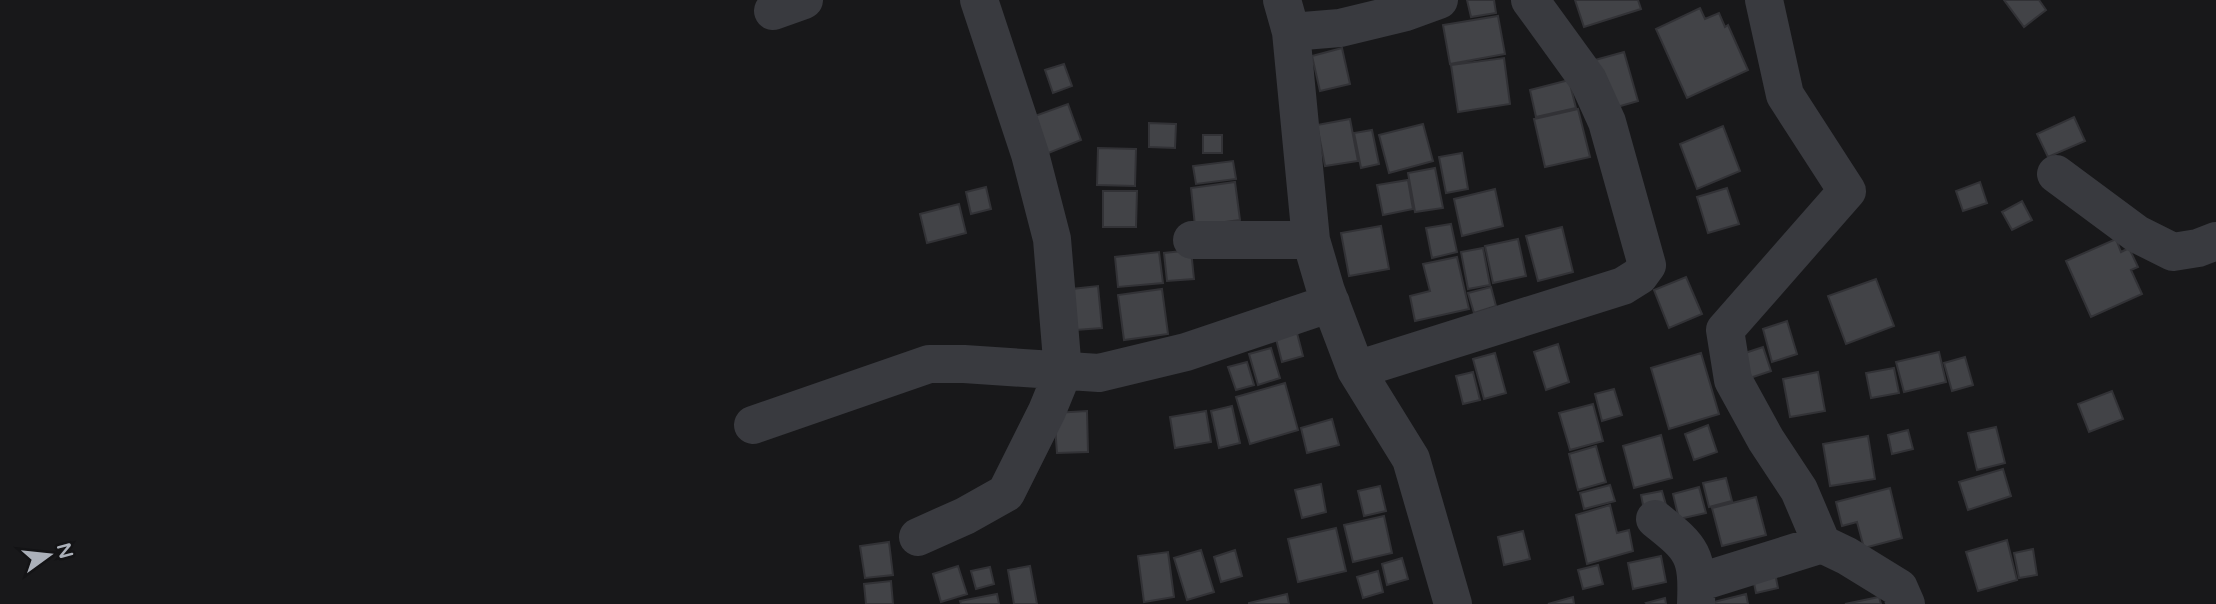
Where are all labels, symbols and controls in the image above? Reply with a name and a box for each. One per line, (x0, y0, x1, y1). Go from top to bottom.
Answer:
north arrow (14, 520, 84, 590)
text: N (52, 541, 77, 561)

